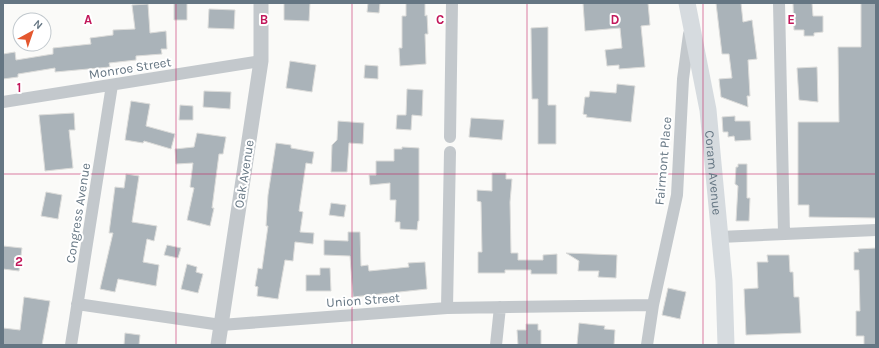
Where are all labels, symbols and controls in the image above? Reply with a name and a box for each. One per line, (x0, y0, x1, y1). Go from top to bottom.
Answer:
north arrow (12, 12, 52, 52)
text: A (84, 12, 92, 27)
text: B (260, 12, 268, 27)
text: C (436, 12, 444, 27)
text: D (611, 12, 620, 27)
text: E (787, 12, 795, 27)
text: N (31, 17, 45, 32)
street label: Monroe Street (88, 54, 172, 82)
text: 1 (17, 80, 21, 95)
street label: Fairmont Place (652, 116, 674, 206)
street label: Coram Avenue (702, 130, 725, 216)
street label: Oak Avenue (231, 139, 257, 209)
street label: Congress Avenue (63, 162, 93, 264)
text: 2 (15, 254, 23, 269)
street label: Union Street (326, 290, 401, 310)

